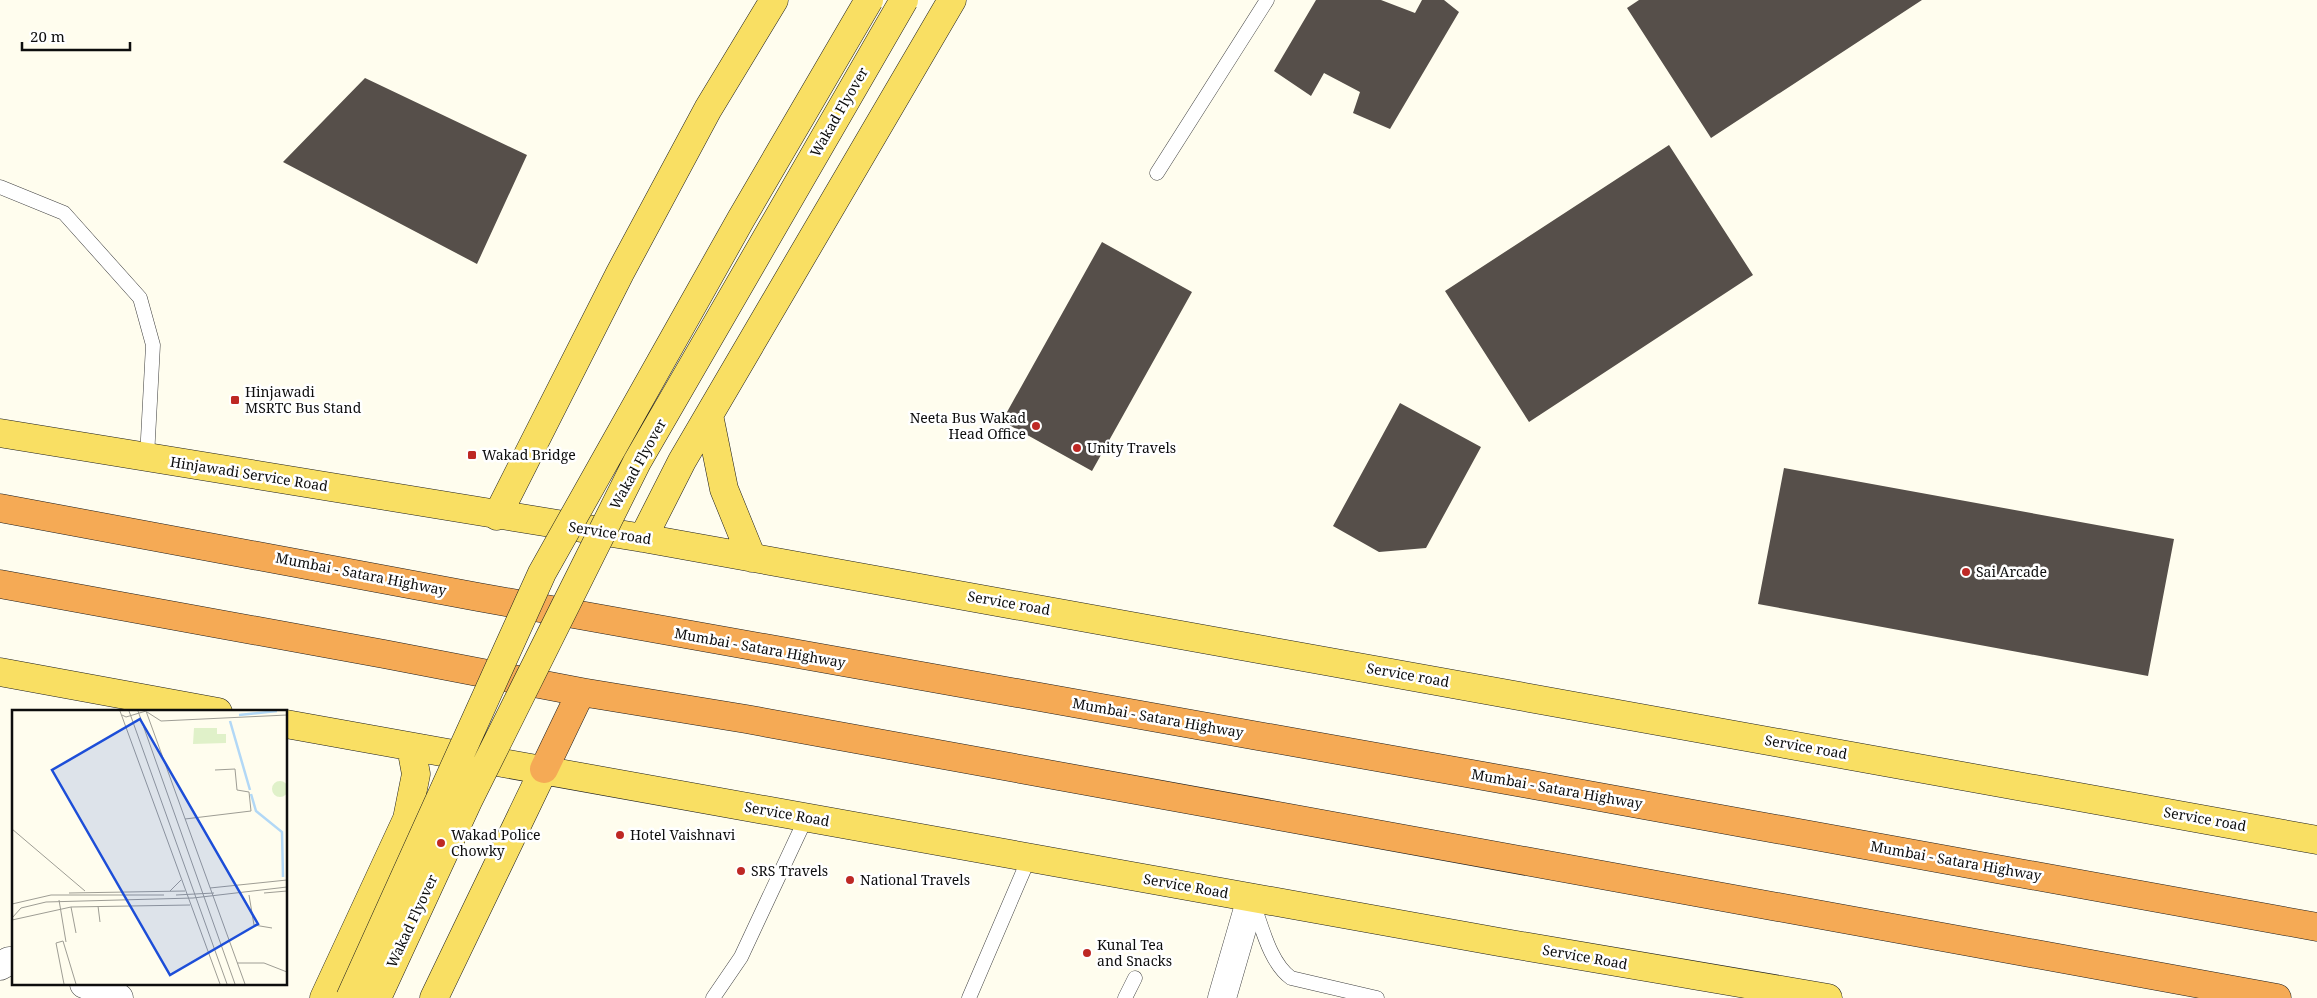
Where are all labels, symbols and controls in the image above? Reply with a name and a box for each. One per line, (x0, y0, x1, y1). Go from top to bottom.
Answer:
scale bar (22, 20, 130, 52)
text: 20 m (30, 26, 65, 46)
street label: Wakad Flyover (805, 63, 872, 160)
place label: Hinjawadi MSRTC Bus Stand (245, 382, 362, 417)
marker: Hinjawadi MSRTC Bus Stand (229, 394, 241, 406)
place label: Neeta Bus Wakad Head Office (910, 408, 1026, 443)
street label: Wakad Flyover (605, 415, 670, 512)
marker: Neeta Bus Wakad Head Office (1030, 420, 1042, 432)
place label: Unity Travels (1087, 438, 1176, 457)
marker: Unity Travels (1071, 442, 1083, 454)
place label: Wakad Bridge (482, 445, 576, 464)
marker: Wakad Bridge (466, 449, 478, 461)
street label: Hinjawadi Service Road (169, 452, 330, 495)
street label: Service road (567, 517, 653, 548)
street label: Mumbai - Satara Highway (274, 548, 448, 599)
place label: Sai Arcade (1976, 562, 2047, 581)
marker: Sai Arcade (1960, 566, 1972, 578)
street label: Service road (966, 586, 1052, 619)
street label: Mumbai - Satara Highway (673, 623, 847, 672)
street label: Service road (1365, 658, 1451, 691)
street label: Mumbai - Satara Highway (1071, 693, 1245, 742)
inset map (12, 710, 288, 986)
street label: Service road (1763, 730, 1849, 763)
street label: Mumbai - Satara Highway (1470, 764, 1644, 813)
street label: Service Road (743, 797, 832, 830)
street label: Service road (2162, 802, 2248, 835)
place label: Wakad Police Chowky (451, 825, 541, 860)
place label: Hotel Vaishnavi (630, 825, 736, 844)
marker: Hotel Vaishnavi (614, 829, 626, 841)
street label: Mumbai - Satara Highway (1869, 836, 2043, 885)
marker: Wakad Police Chowky (435, 837, 447, 849)
place label: SRS Travels (751, 861, 828, 880)
marker: SRS Travels (735, 865, 747, 877)
street label: Service Road (1142, 869, 1231, 902)
place label: National Travels (860, 870, 970, 889)
street label: Wakad Flyover (382, 871, 442, 970)
marker: National Travels (844, 874, 856, 886)
place label: Kunal Tea and Snacks (1097, 935, 1172, 970)
street label: Service Road (1541, 940, 1630, 973)
marker: Kunal Tea and Snacks (1081, 947, 1093, 959)

